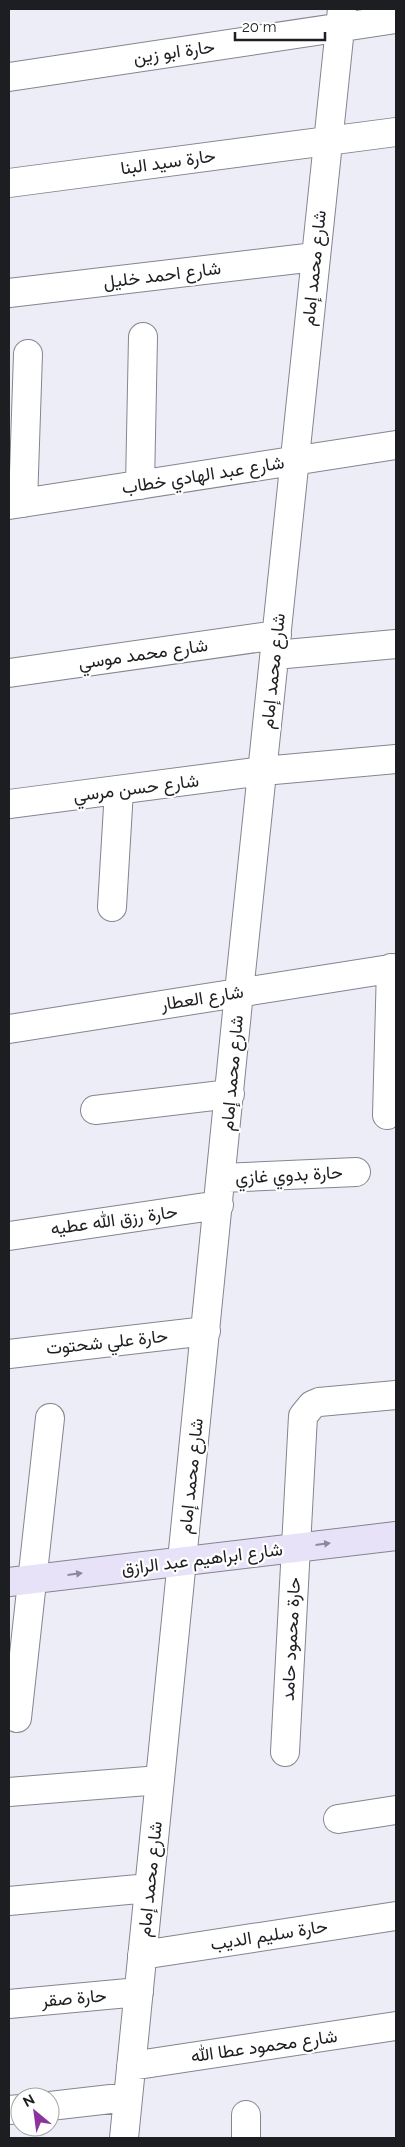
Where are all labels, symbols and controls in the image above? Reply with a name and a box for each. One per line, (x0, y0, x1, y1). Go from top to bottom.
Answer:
scale bar (235, 10, 325, 42)
text: 20 m (242, 18, 277, 36)
street label: حارة ابو زين (132, 35, 216, 69)
street label: حارة سيد البنا (119, 144, 217, 180)
street label: شارع محمد إمام (297, 209, 332, 327)
street label: شارع احمد خليل (102, 257, 222, 294)
street label: شارع عبد الهادي خطاب (120, 451, 286, 503)
street label: شارع محمد إمام (256, 612, 291, 730)
street label: شارع محمد موسي (77, 634, 210, 678)
street label: شارع حسن مرسي (72, 769, 201, 811)
street label: شارع العطار (158, 981, 245, 1017)
street label: شارع محمد إمام (216, 1014, 249, 1132)
street label: حارة بدوي غازي (235, 1161, 344, 1193)
street label: حارة رزق الله عطيه (49, 1200, 179, 1240)
street label: حارة علي شحتوت (45, 1325, 170, 1363)
street label: شارع محمد إمام (174, 1417, 209, 1535)
street label: شارع ابراهيم عبد الرازق (120, 1538, 284, 1581)
one-way arrow (315, 1540, 331, 1548)
one-way arrow (67, 1570, 83, 1578)
street label: حارة محمود حامد (277, 1577, 305, 1701)
street label: شارع محمد إمام (133, 1820, 168, 1938)
street label: حارة سليم الديب (209, 1915, 329, 1956)
street label: حارة صقر (39, 1984, 108, 2012)
street label: شارع محمود عطا الله (189, 2025, 339, 2068)
north arrow (10, 2087, 60, 2137)
text: N (20, 2091, 37, 2110)

